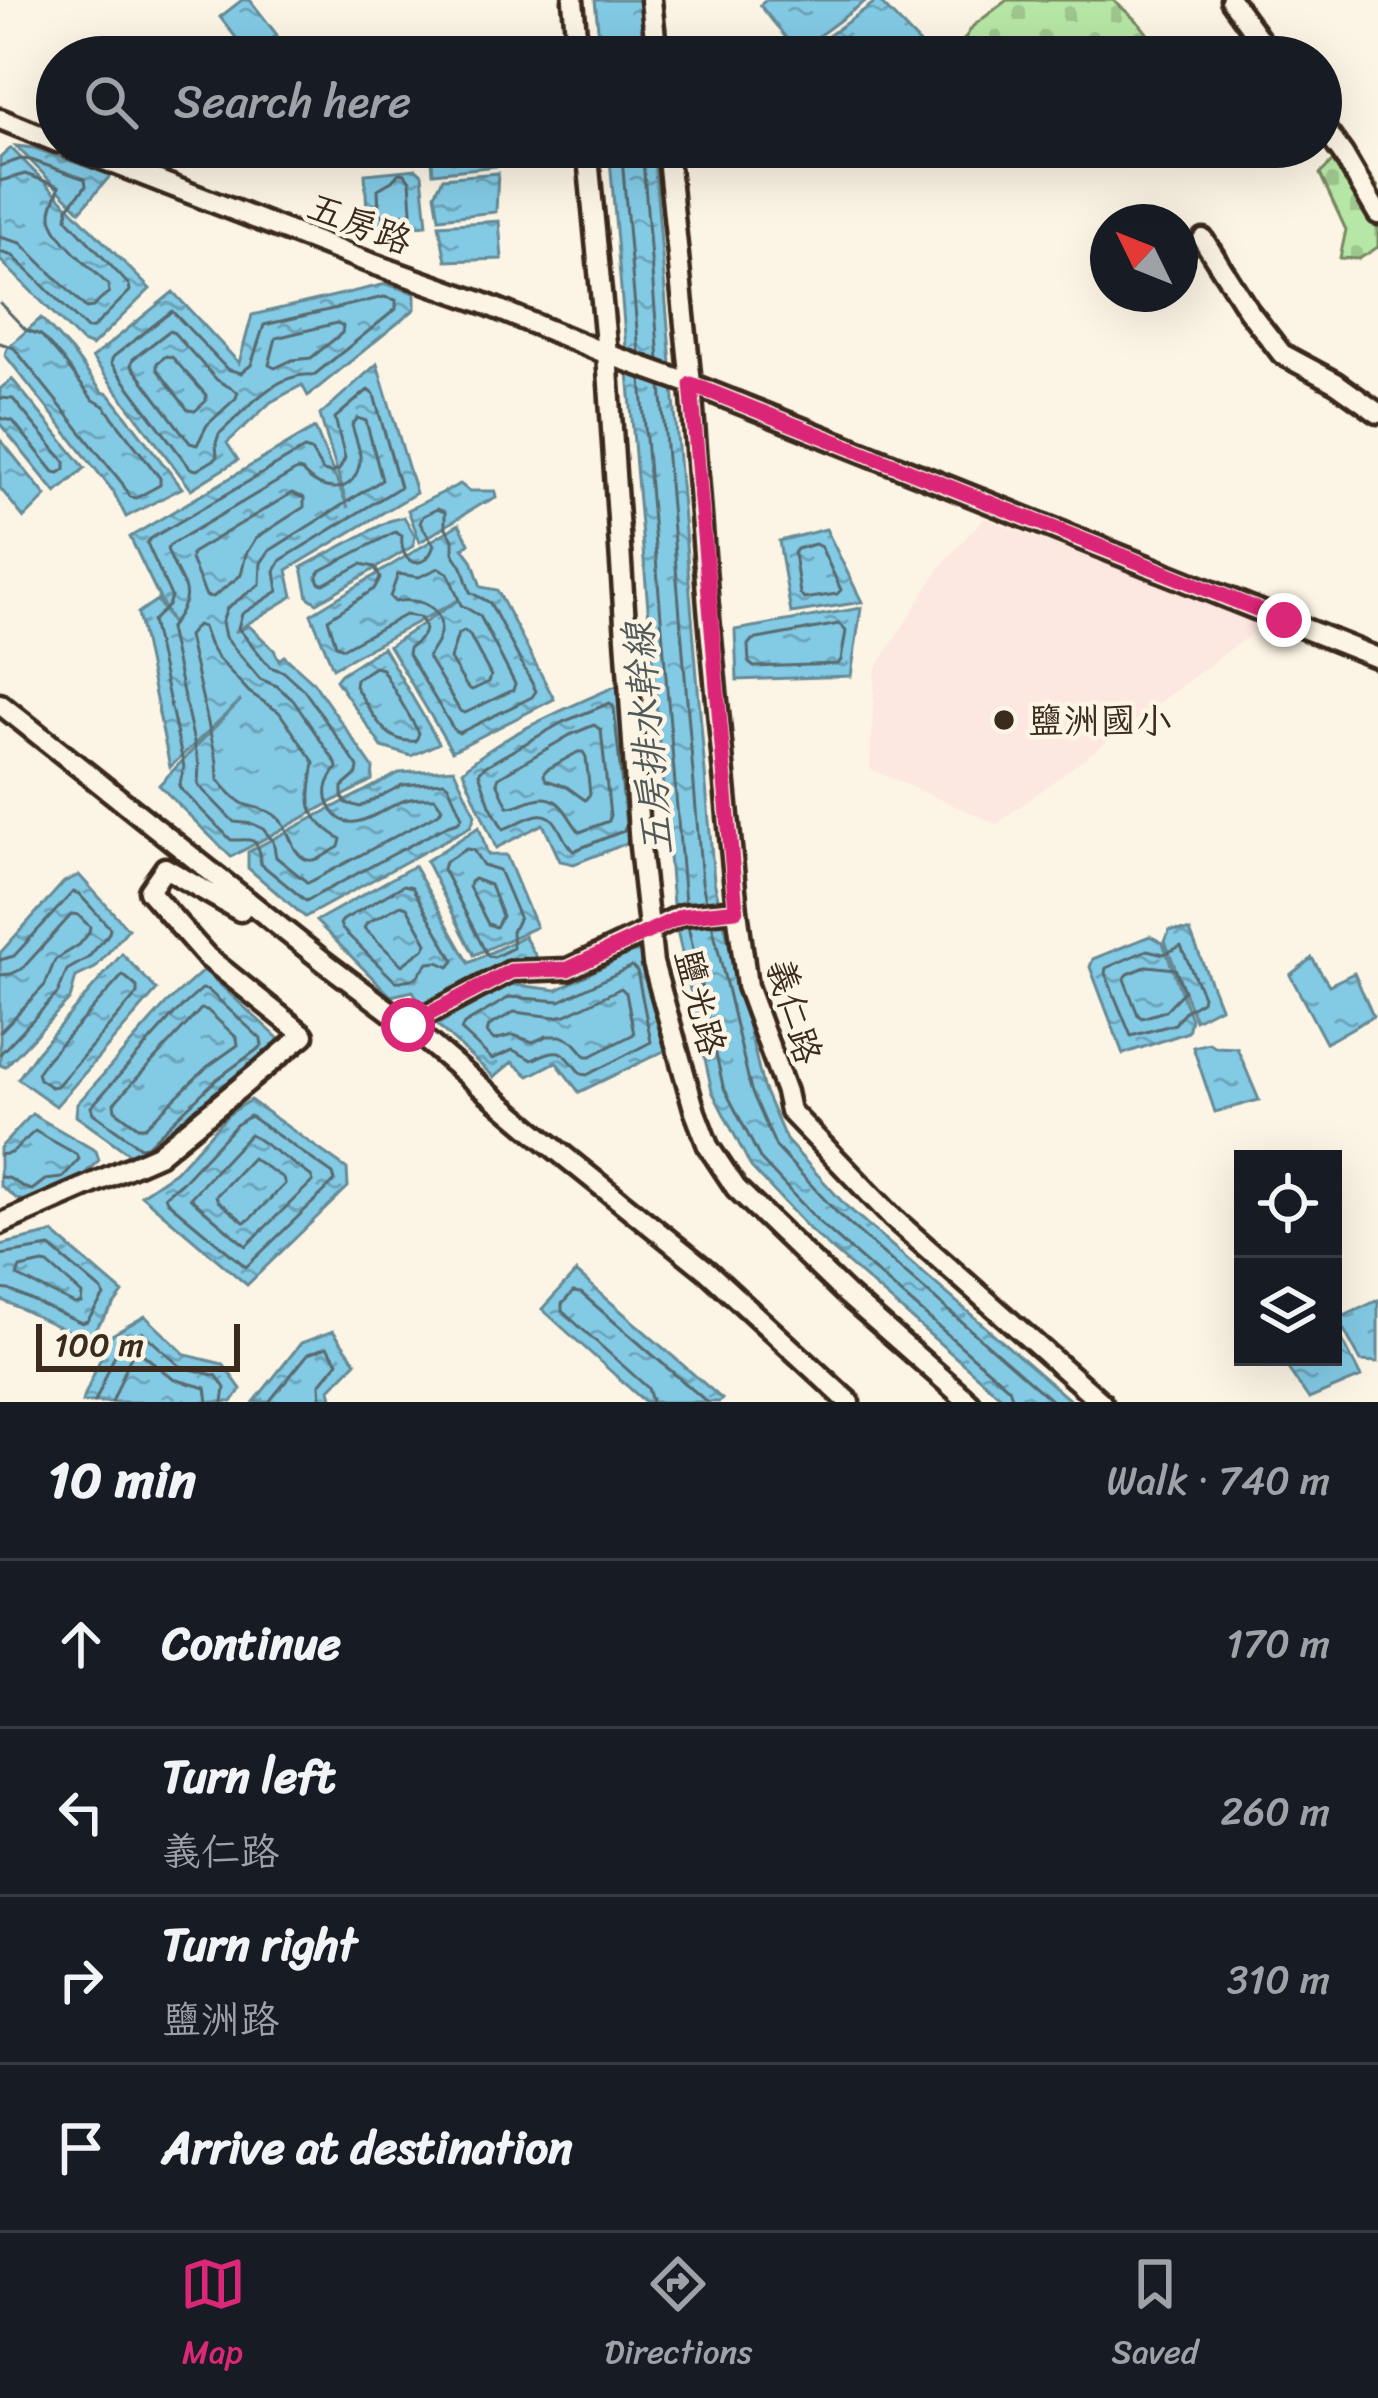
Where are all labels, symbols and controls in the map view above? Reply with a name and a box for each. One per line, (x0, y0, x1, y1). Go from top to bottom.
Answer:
search box (36, 36, 1342, 168)
text: Search here (174, 62, 411, 142)
icon: search (78, 69, 144, 135)
street label: 五房路 (298, 175, 422, 273)
north arrow (1090, 204, 1198, 312)
route end (1257, 593, 1311, 647)
water label: 五房排水幹線 (603, 617, 692, 859)
place label: 鹽洲國小 (1028, 689, 1172, 753)
marker: 鹽洲國小 (991, 707, 1017, 733)
street label: 鹽光路 (656, 942, 744, 1062)
street label: 義仁路 (748, 950, 840, 1072)
route start (381, 998, 435, 1052)
map controls (1234, 1150, 1342, 1366)
button: locate (1234, 1150, 1342, 1258)
button: layers (1234, 1258, 1342, 1366)
text: 100 m (54, 1316, 144, 1374)
scale bar (36, 1318, 240, 1371)
text: 10 min (48, 1435, 196, 1525)
text: Walk · 740 m (1106, 1446, 1330, 1515)
text: Continue (162, 1604, 341, 1684)
text: 170 m (1226, 1609, 1330, 1678)
icon: ahead (48, 1611, 114, 1677)
text: Turn left (162, 1737, 335, 1817)
text: 260 m (1221, 1777, 1330, 1846)
icon: left (48, 1779, 114, 1845)
text: 義仁路 (162, 1817, 279, 1886)
text: Turn right (162, 1905, 357, 1985)
text: 310 m (1227, 1945, 1330, 2014)
icon: right (48, 1947, 114, 2013)
text: 鹽洲路 (162, 1985, 279, 2054)
text: Arrive at destination (162, 2108, 572, 2188)
icon: arrive (48, 2115, 114, 2181)
tab: Map (180, 2251, 246, 2381)
tab: Directions (605, 2251, 752, 2381)
tab: Saved (1111, 2251, 1198, 2381)

